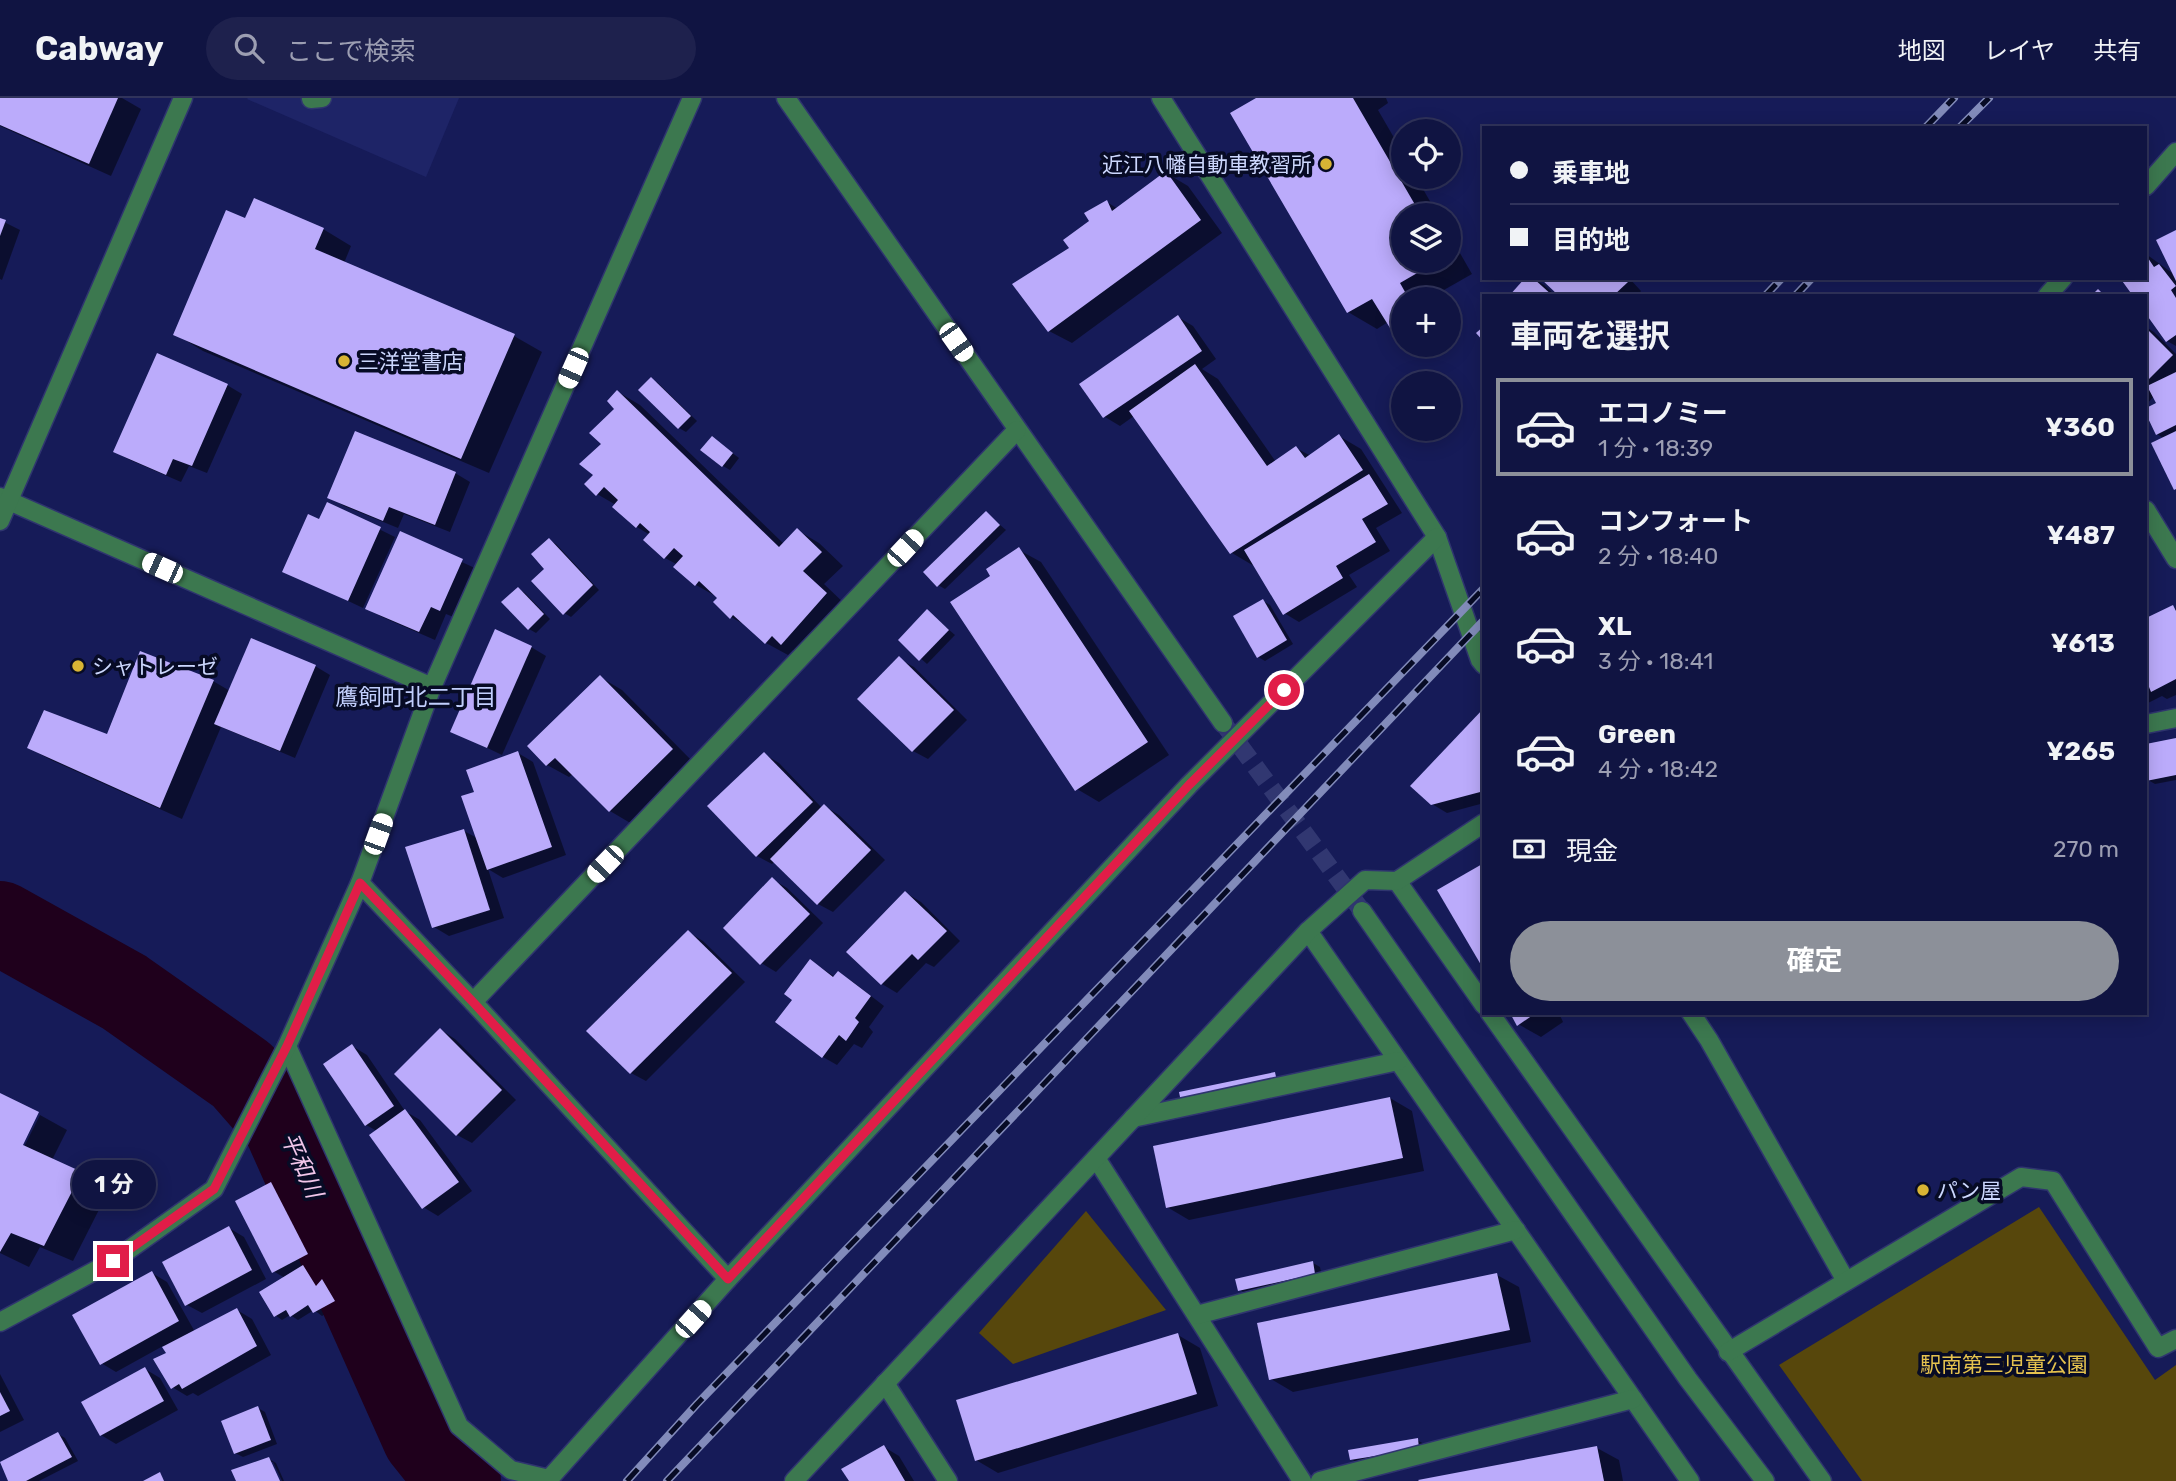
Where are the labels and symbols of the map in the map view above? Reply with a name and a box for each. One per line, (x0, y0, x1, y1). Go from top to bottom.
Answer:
place label: 近江八幡自動車教習所 (1102, 152, 1312, 177)
marker: 近江八幡自動車教習所 (1318, 156, 1334, 172)
car (936, 319, 977, 365)
car (555, 345, 592, 391)
place label: 三洋堂書店 (358, 349, 463, 374)
marker: 三洋堂書店 (336, 353, 352, 369)
car (883, 525, 928, 571)
car (139, 550, 186, 586)
place label: シャトレーゼ (92, 654, 218, 679)
marker: シャトレーゼ (70, 658, 86, 674)
route start (1268, 674, 1300, 706)
district label: 鷹飼町北二丁目 (336, 683, 497, 711)
car (361, 811, 396, 857)
car (583, 842, 628, 886)
water label: 平和川 (275, 1128, 330, 1205)
callout: 1 分 (71, 1160, 155, 1208)
place label: パン屋 (1937, 1178, 2001, 1203)
marker: パン屋 (1915, 1182, 1931, 1198)
route end (97, 1245, 129, 1277)
car (672, 1296, 715, 1342)
park label: 駅南第三児童公園 (1920, 1352, 2088, 1377)

